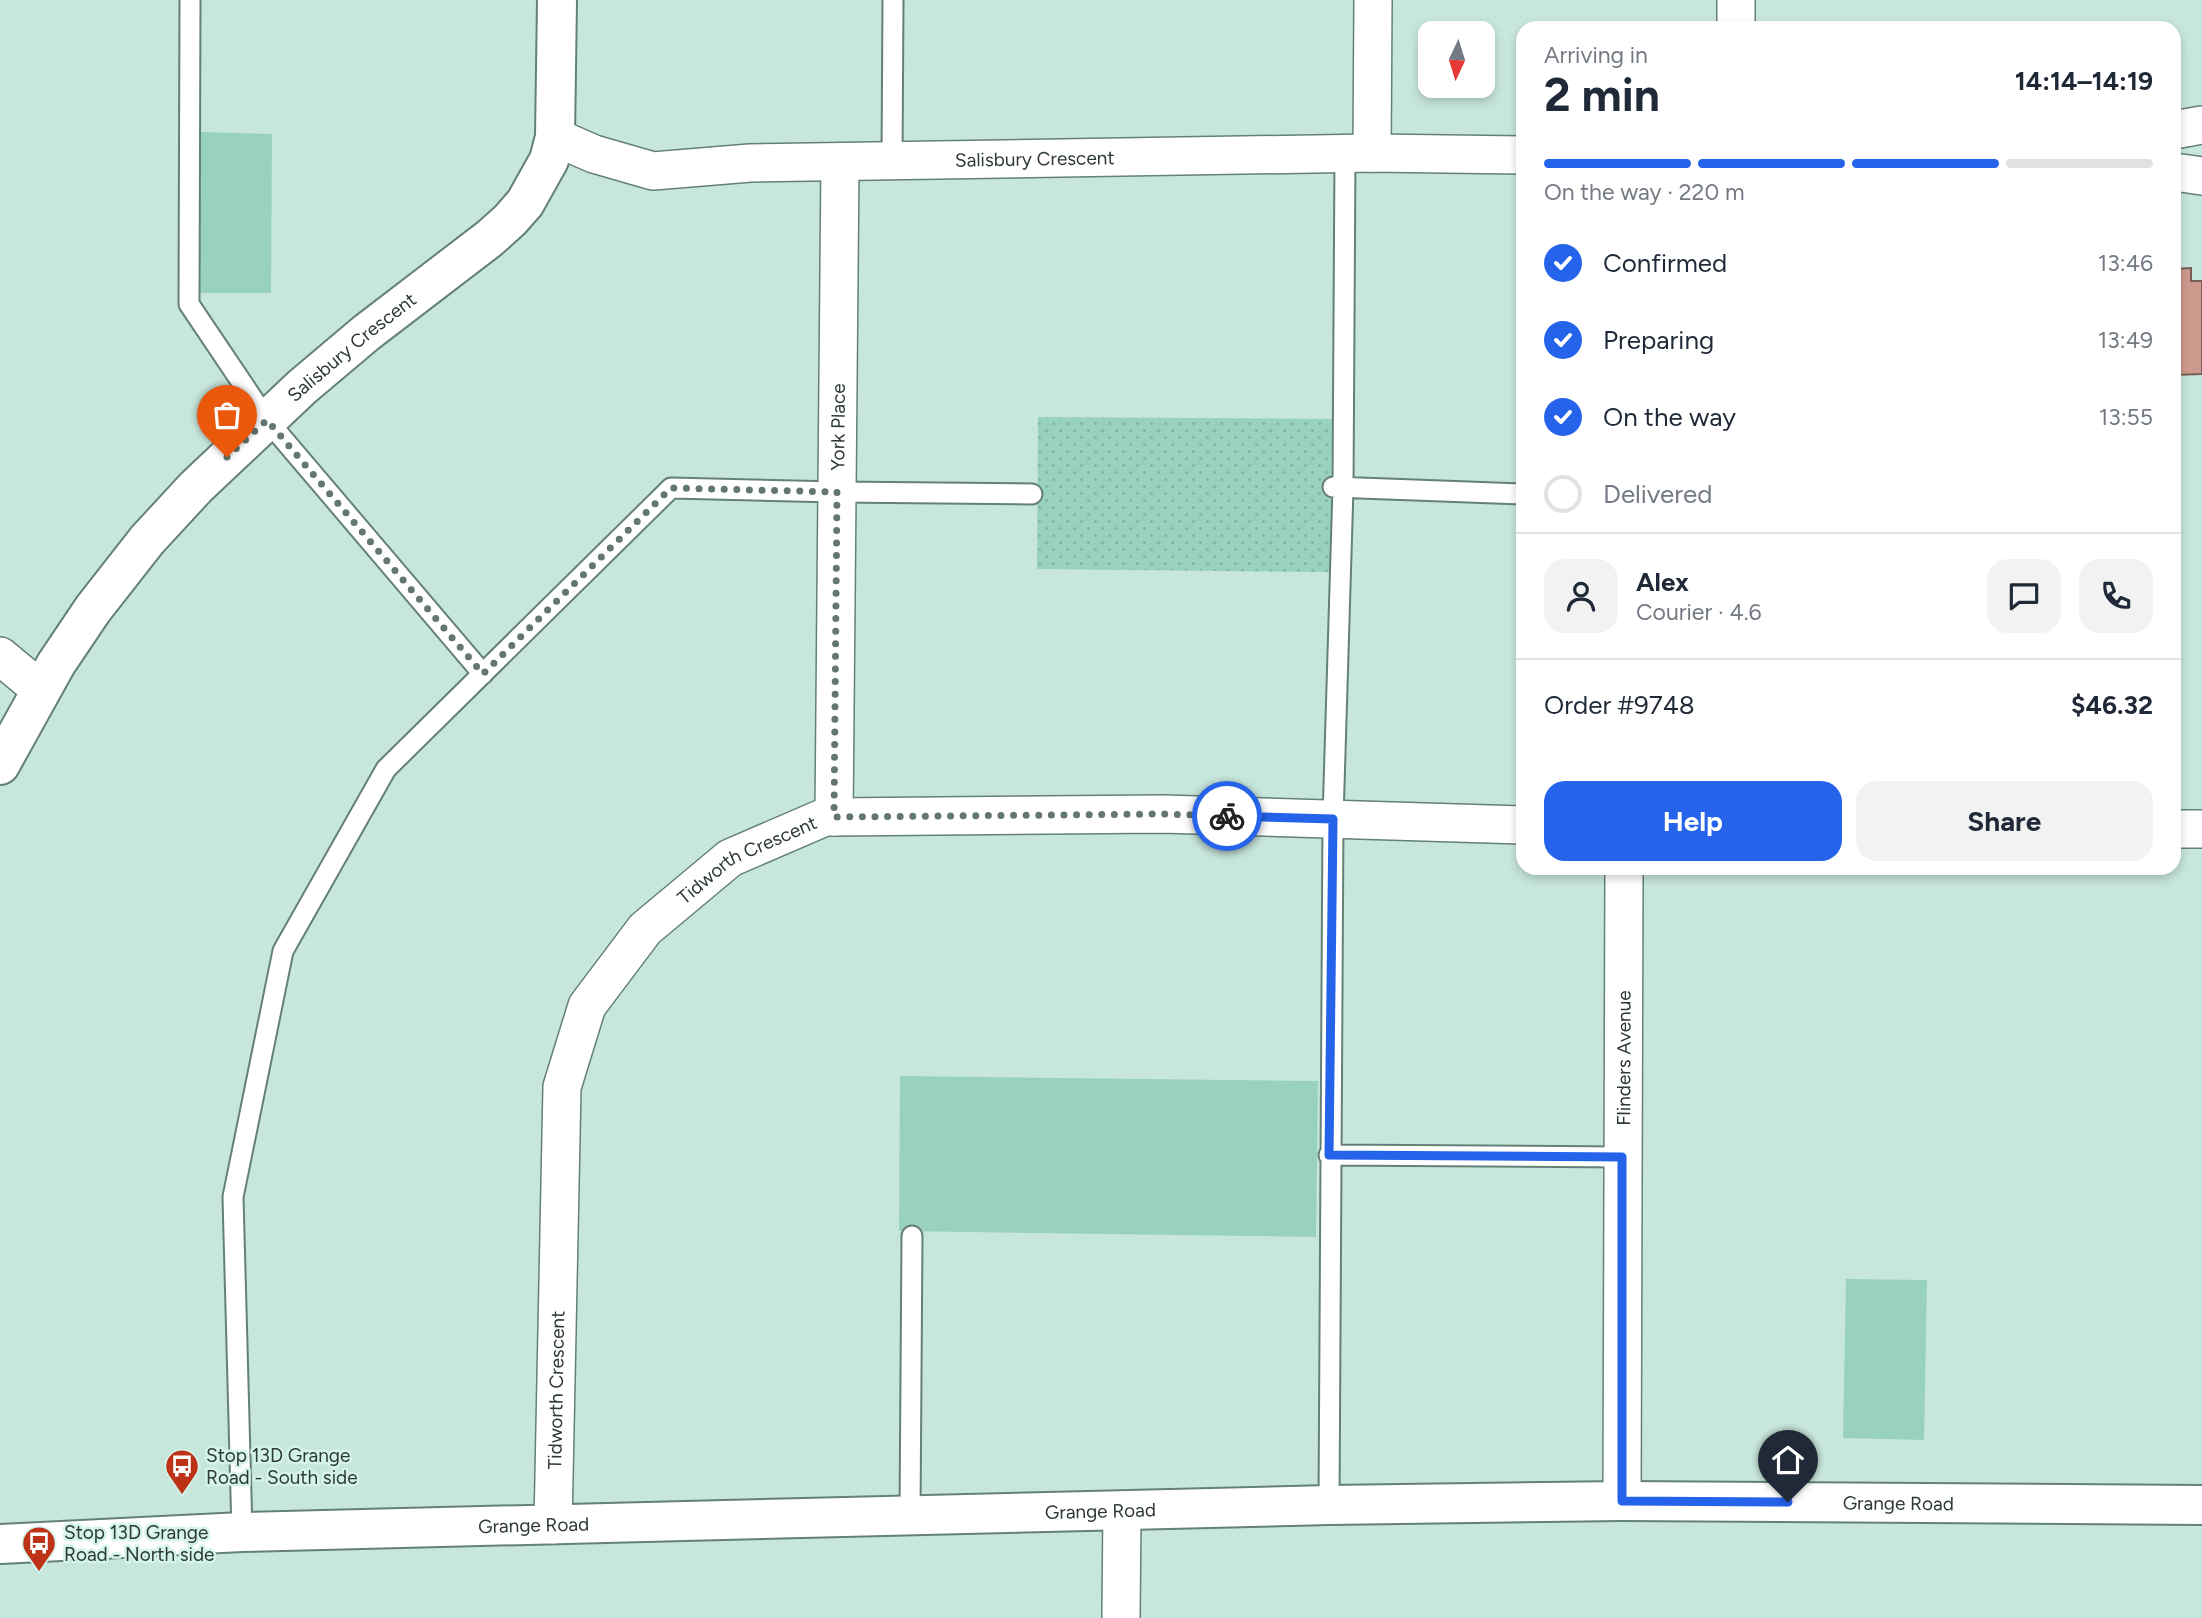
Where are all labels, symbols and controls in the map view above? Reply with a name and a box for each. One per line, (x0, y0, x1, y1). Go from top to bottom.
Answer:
north arrow (1418, 21, 1494, 98)
map controls (1418, 21, 1495, 98)
text: Arriving in (1544, 41, 1648, 69)
text: 14:14–14:19 (2015, 65, 2153, 97)
text: 2 min (1544, 67, 1660, 123)
street label: Salisbury Crescent (955, 146, 1115, 171)
text: On the way · 220 m (1544, 178, 1744, 206)
icon: check (1544, 244, 1582, 282)
text: Confirmed (1603, 247, 1727, 279)
text: 13:46 (2098, 249, 2153, 277)
street label: Salisbury Crescent (282, 288, 420, 406)
icon: check (1544, 321, 1582, 359)
text: Preparing (1603, 324, 1714, 356)
text: 13:49 (2098, 326, 2153, 354)
street label: York Place (826, 383, 849, 471)
pin (197, 385, 257, 457)
icon: bag (208, 396, 246, 434)
icon: check (1544, 398, 1582, 436)
text: On the way (1603, 401, 1736, 433)
text: 13:55 (2099, 403, 2153, 431)
text: Delivered (1603, 478, 1712, 510)
button: person (1544, 559, 1618, 633)
button: chat (1987, 559, 2061, 633)
button: phone (2079, 559, 2153, 633)
text: Alex (1636, 566, 1689, 598)
text: Courier · 4.6 (1636, 598, 1762, 626)
text: Order #9748 (1544, 689, 1695, 721)
text: $46.32 (2071, 689, 2153, 721)
courier (1192, 781, 1262, 851)
button: Help (1544, 781, 1842, 861)
button: Share (1856, 781, 2153, 861)
icon: bike (1208, 797, 1246, 835)
street label: Tidworth Crescent (673, 810, 820, 909)
street label: Flinders Avenue (1612, 990, 1635, 1126)
street label: Tidworth Crescent (543, 1311, 569, 1470)
pin (1758, 1430, 1818, 1502)
icon: home (1769, 1441, 1807, 1479)
place label: Stop 13D Grange Road - South side (206, 1444, 358, 1489)
bus stop icon: Stop 13D Grange Road - South side (163, 1447, 201, 1496)
street label: Grange Road (1843, 1491, 1954, 1515)
street label: Grange Road (1045, 1498, 1156, 1524)
street label: Grange Road (478, 1512, 589, 1538)
place label: Stop 13D Grange Road - North side (64, 1521, 214, 1566)
bus stop icon: Stop 13D Grange Road - North side (20, 1524, 58, 1573)

